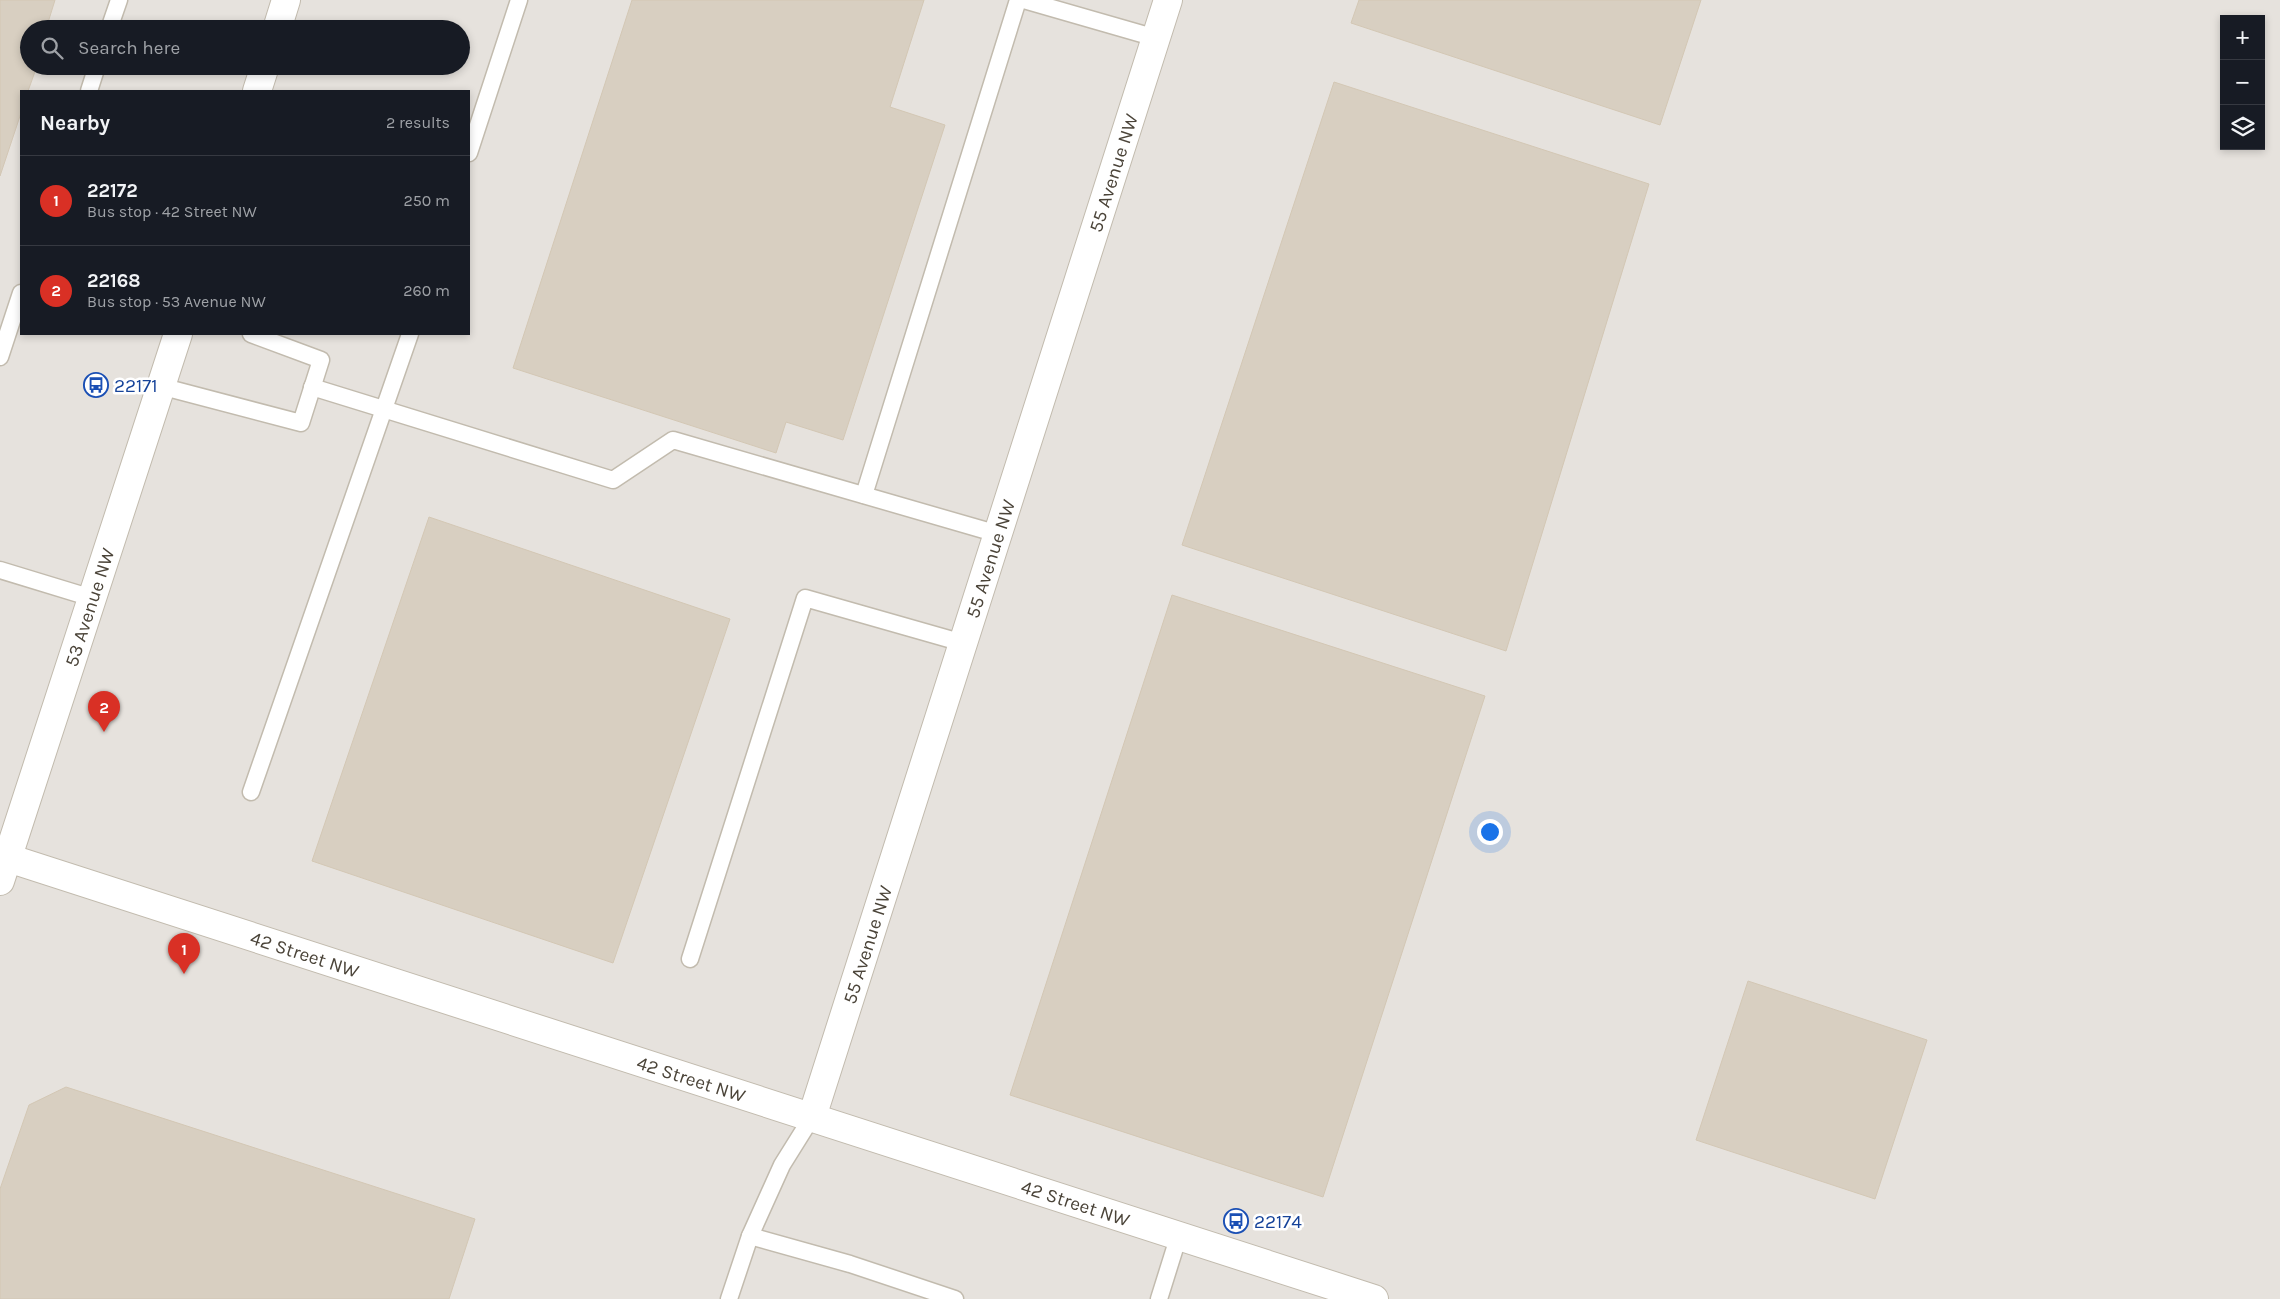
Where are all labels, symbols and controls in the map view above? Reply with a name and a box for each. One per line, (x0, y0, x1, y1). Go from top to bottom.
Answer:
map controls (2220, 15, 2265, 150)
button: + (2220, 15, 2265, 60)
search box (20, 20, 470, 75)
icon: search (38, 34, 66, 62)
text: Search here (78, 37, 180, 59)
button: − (2220, 60, 2265, 105)
button: layers (2220, 105, 2265, 150)
text: Nearby (40, 111, 110, 135)
street label: 55 Avenue NW (1085, 111, 1143, 235)
text: 2 results (386, 113, 450, 132)
text: 22172 (87, 180, 138, 202)
text: 1 (53, 191, 59, 210)
text: 250 m (403, 191, 450, 210)
text: Bus stop · 42 Street NW (87, 202, 257, 221)
text: 22168 (87, 270, 141, 292)
text: 2 (51, 281, 61, 300)
text: 260 m (403, 281, 450, 300)
text: Bus stop · 53 Avenue NW (87, 292, 266, 311)
bus stop icon: 22171 (83, 372, 109, 398)
place label: 22171 (114, 375, 158, 397)
street label: 55 Avenue NW (962, 497, 1020, 621)
street label: 53 Avenue NW (60, 545, 120, 670)
pin: 2 (88, 691, 120, 732)
your location (1477, 819, 1503, 845)
street label: 55 Avenue NW (839, 883, 897, 1007)
street label: 42 Street NW (248, 927, 362, 983)
pin: 1 (168, 933, 200, 974)
street label: 42 Street NW (634, 1052, 748, 1107)
street label: 42 Street NW (1018, 1176, 1133, 1231)
bus stop icon: 22174 (1223, 1208, 1249, 1234)
place label: 22174 (1254, 1211, 1302, 1233)

